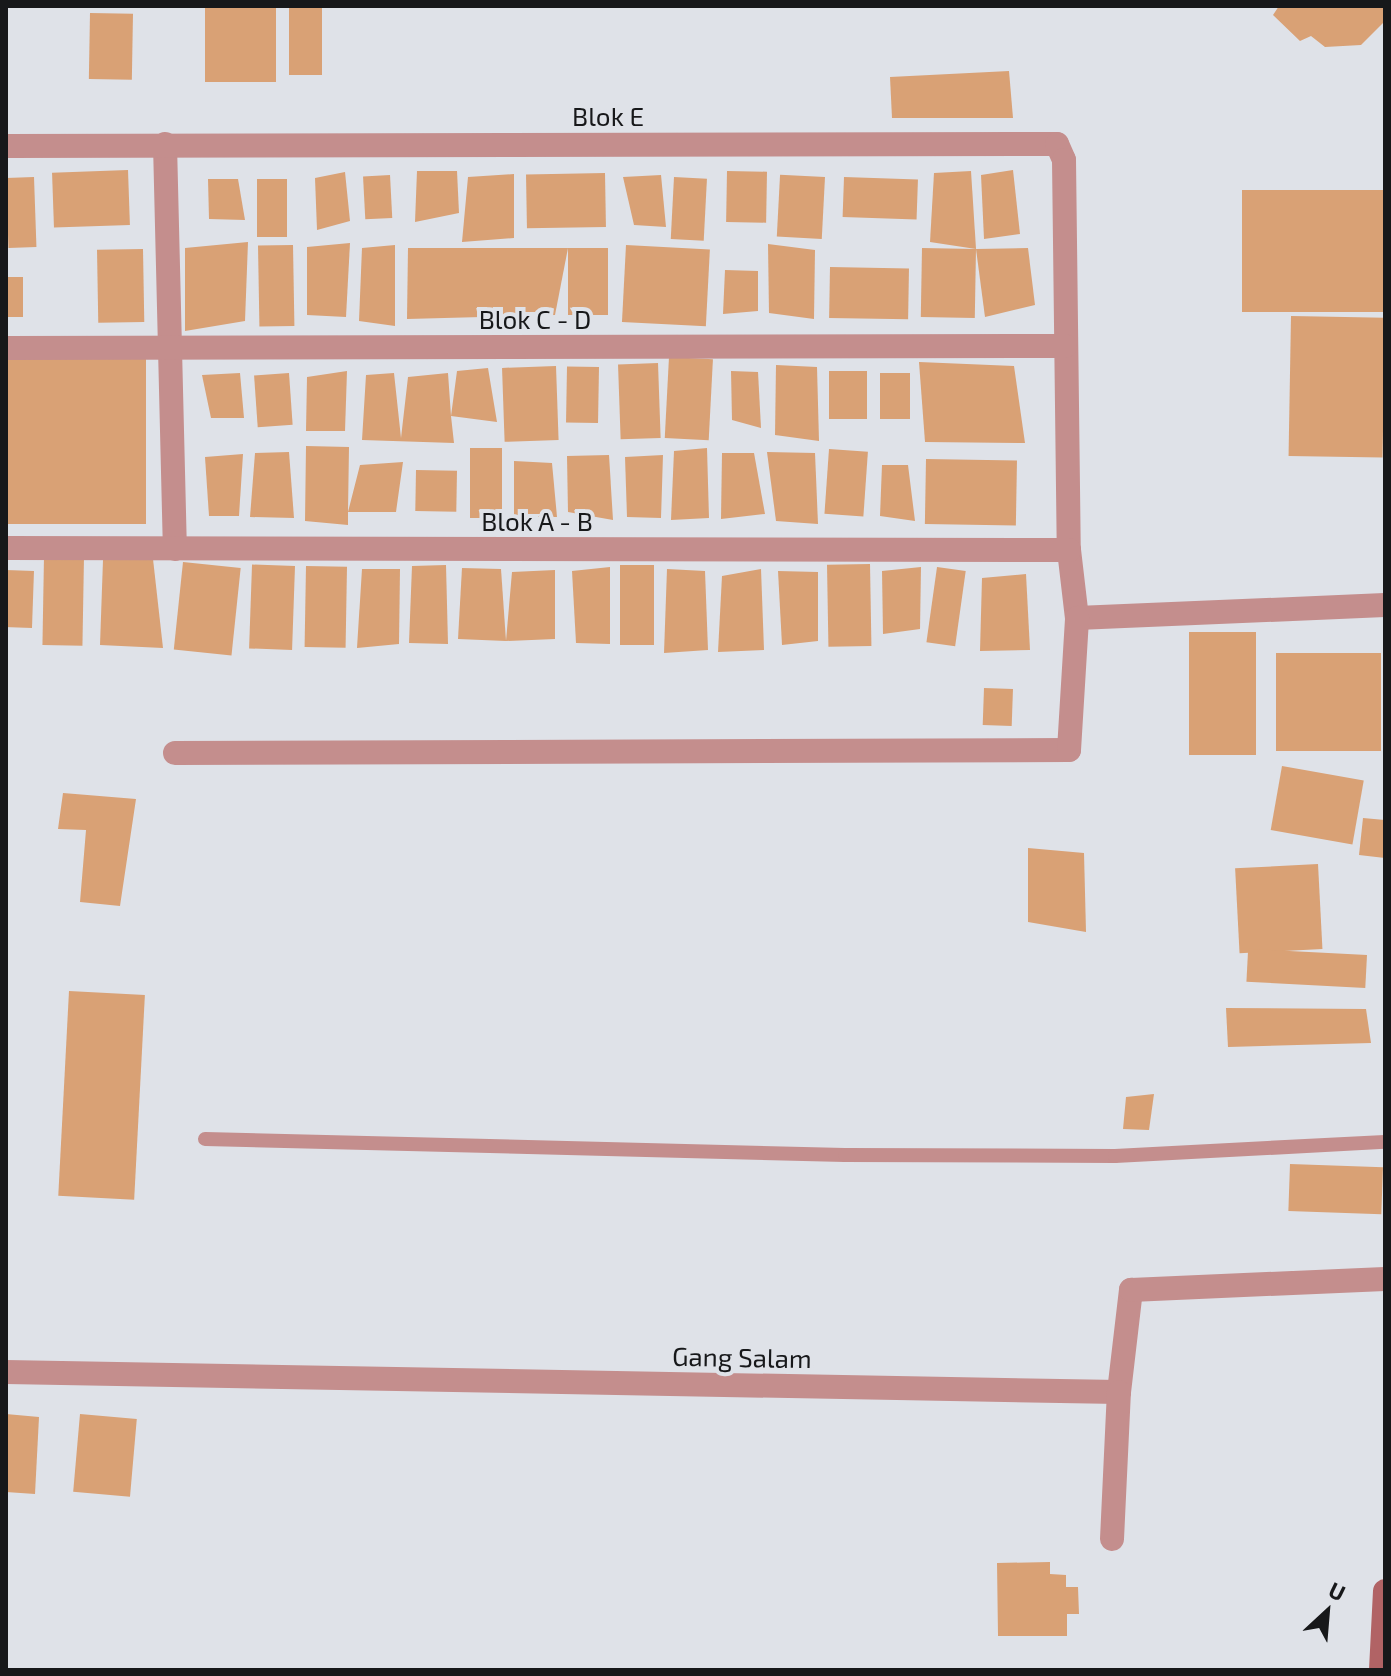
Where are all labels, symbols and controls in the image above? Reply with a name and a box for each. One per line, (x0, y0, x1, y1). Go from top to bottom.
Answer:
street label: Blok E (572, 100, 644, 132)
street label: Blok C - D (479, 303, 591, 335)
street label: Blok A - B (480, 505, 594, 537)
street label: Gang Salam (672, 1340, 812, 1374)
north arrow (1287, 1572, 1367, 1652)
text: U (1325, 1575, 1350, 1605)

